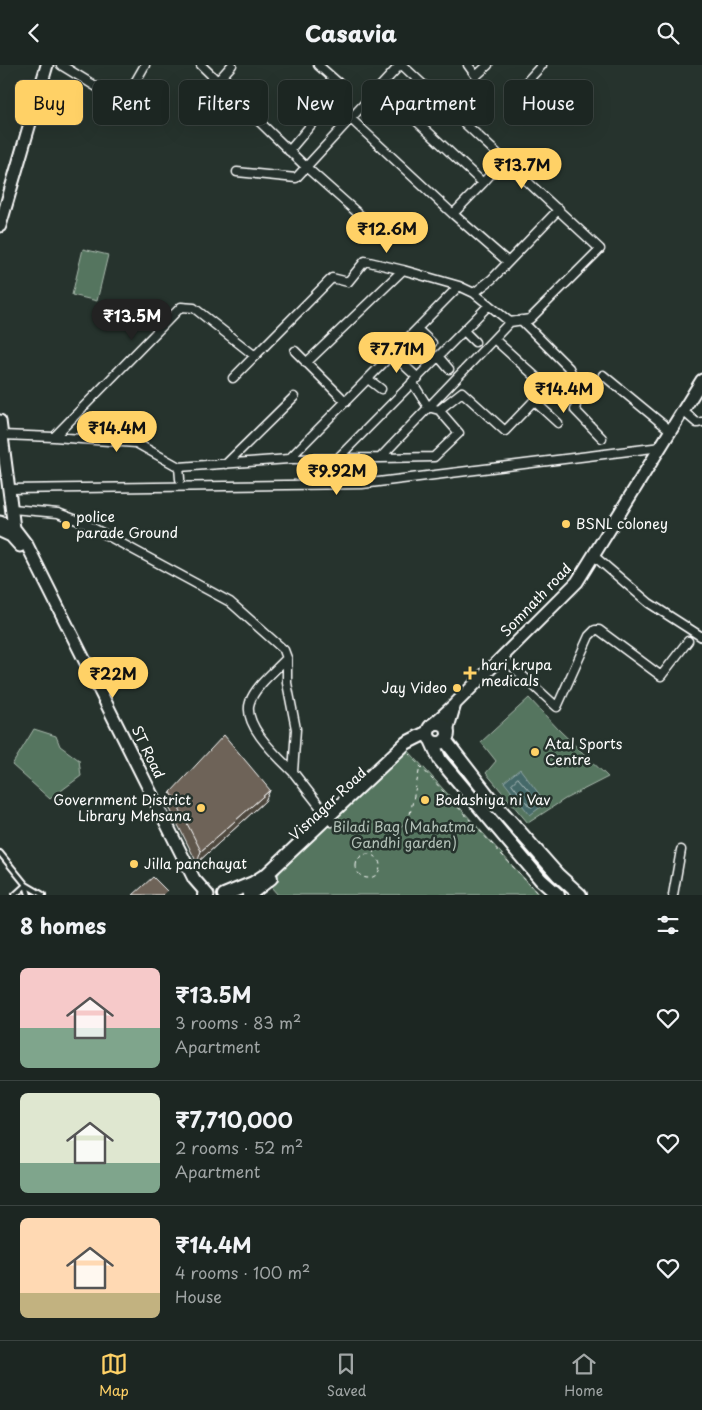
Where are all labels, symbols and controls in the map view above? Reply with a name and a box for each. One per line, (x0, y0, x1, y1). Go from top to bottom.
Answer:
text: Casavia (305, 16, 397, 49)
icon: back (20, 19, 48, 47)
icon: search (654, 19, 682, 47)
chip: Buy (15, 80, 83, 125)
chip: Rent (93, 80, 169, 125)
chip: Filters (179, 80, 268, 125)
chip: New (278, 80, 352, 125)
chip: Apartment (362, 80, 494, 125)
chip: House (504, 80, 593, 125)
pin: ₹13.7M (481, 147, 563, 190)
text: ₹13.7M (494, 152, 551, 176)
pin: ₹12.6M (346, 211, 428, 254)
text: ₹12.6M (357, 216, 417, 240)
pin: ₹13.5M (91, 299, 173, 341)
text: ₹13.5M (103, 303, 161, 327)
pin: ₹7.71M (356, 331, 438, 374)
text: ₹7.71M (370, 336, 424, 360)
pin: ₹14.4M (523, 371, 605, 414)
text: ₹14.4M (535, 376, 593, 400)
pin: ₹14.4M (76, 411, 158, 453)
text: ₹14.4M (88, 415, 146, 439)
pin: ₹9.92M (296, 453, 378, 496)
text: ₹9.92M (307, 458, 367, 482)
place label: police parade Ground (76, 506, 178, 543)
place label: BSNL coloney (576, 513, 668, 534)
marker: BSNL coloney (560, 518, 572, 530)
marker: police parade Ground (60, 519, 72, 531)
street label: Somnath road (495, 558, 576, 641)
place label: hari krupa medicals (481, 654, 552, 691)
pin: ₹22M (83, 657, 143, 699)
text: ₹22M (89, 661, 137, 685)
marker: hari krupa medicals (463, 666, 477, 680)
place label: Jay Video (382, 677, 447, 698)
marker: Jay Video (451, 682, 463, 694)
street label: ST Road (127, 722, 170, 782)
place label: Atal Sports Centre (545, 733, 623, 770)
marker: Atal Sports Centre (529, 746, 541, 758)
street label: Visnagar Road (284, 762, 371, 845)
place label: Government District Library Mehsana (53, 789, 191, 826)
place label: Bodashiya ni Vav (435, 789, 551, 810)
marker: Bodashiya ni Vav (419, 794, 431, 806)
marker: Government District Library Mehsana (195, 802, 207, 814)
park label: Biladi Bag (Mahatma Gandhi garden) (333, 816, 475, 853)
place label: Jilla panchayat (144, 853, 247, 874)
marker: Jilla panchayat (128, 858, 140, 870)
text: 8 homes (20, 909, 106, 941)
icon: filters (654, 911, 682, 939)
text: ₹13.5M (175, 978, 252, 1010)
icon: home (60, 988, 120, 1048)
icon: heart (654, 1004, 682, 1032)
text: 3 rooms · 83 m² (175, 1010, 301, 1034)
text: Apartment (175, 1034, 260, 1058)
text: ₹7,710,000 (175, 1103, 293, 1135)
icon: home (60, 1113, 120, 1173)
icon: heart (654, 1129, 682, 1157)
text: 2 rooms · 52 m² (175, 1135, 303, 1159)
text: Apartment (175, 1159, 260, 1183)
text: ₹14.4M (175, 1228, 252, 1260)
icon: home (60, 1238, 120, 1298)
icon: heart (654, 1254, 682, 1282)
text: 4 rooms · 100 m² (175, 1260, 310, 1284)
text: House (175, 1284, 222, 1308)
tab: Map (99, 1350, 129, 1401)
tab: Saved (327, 1350, 366, 1401)
tab: Home (564, 1350, 603, 1401)

